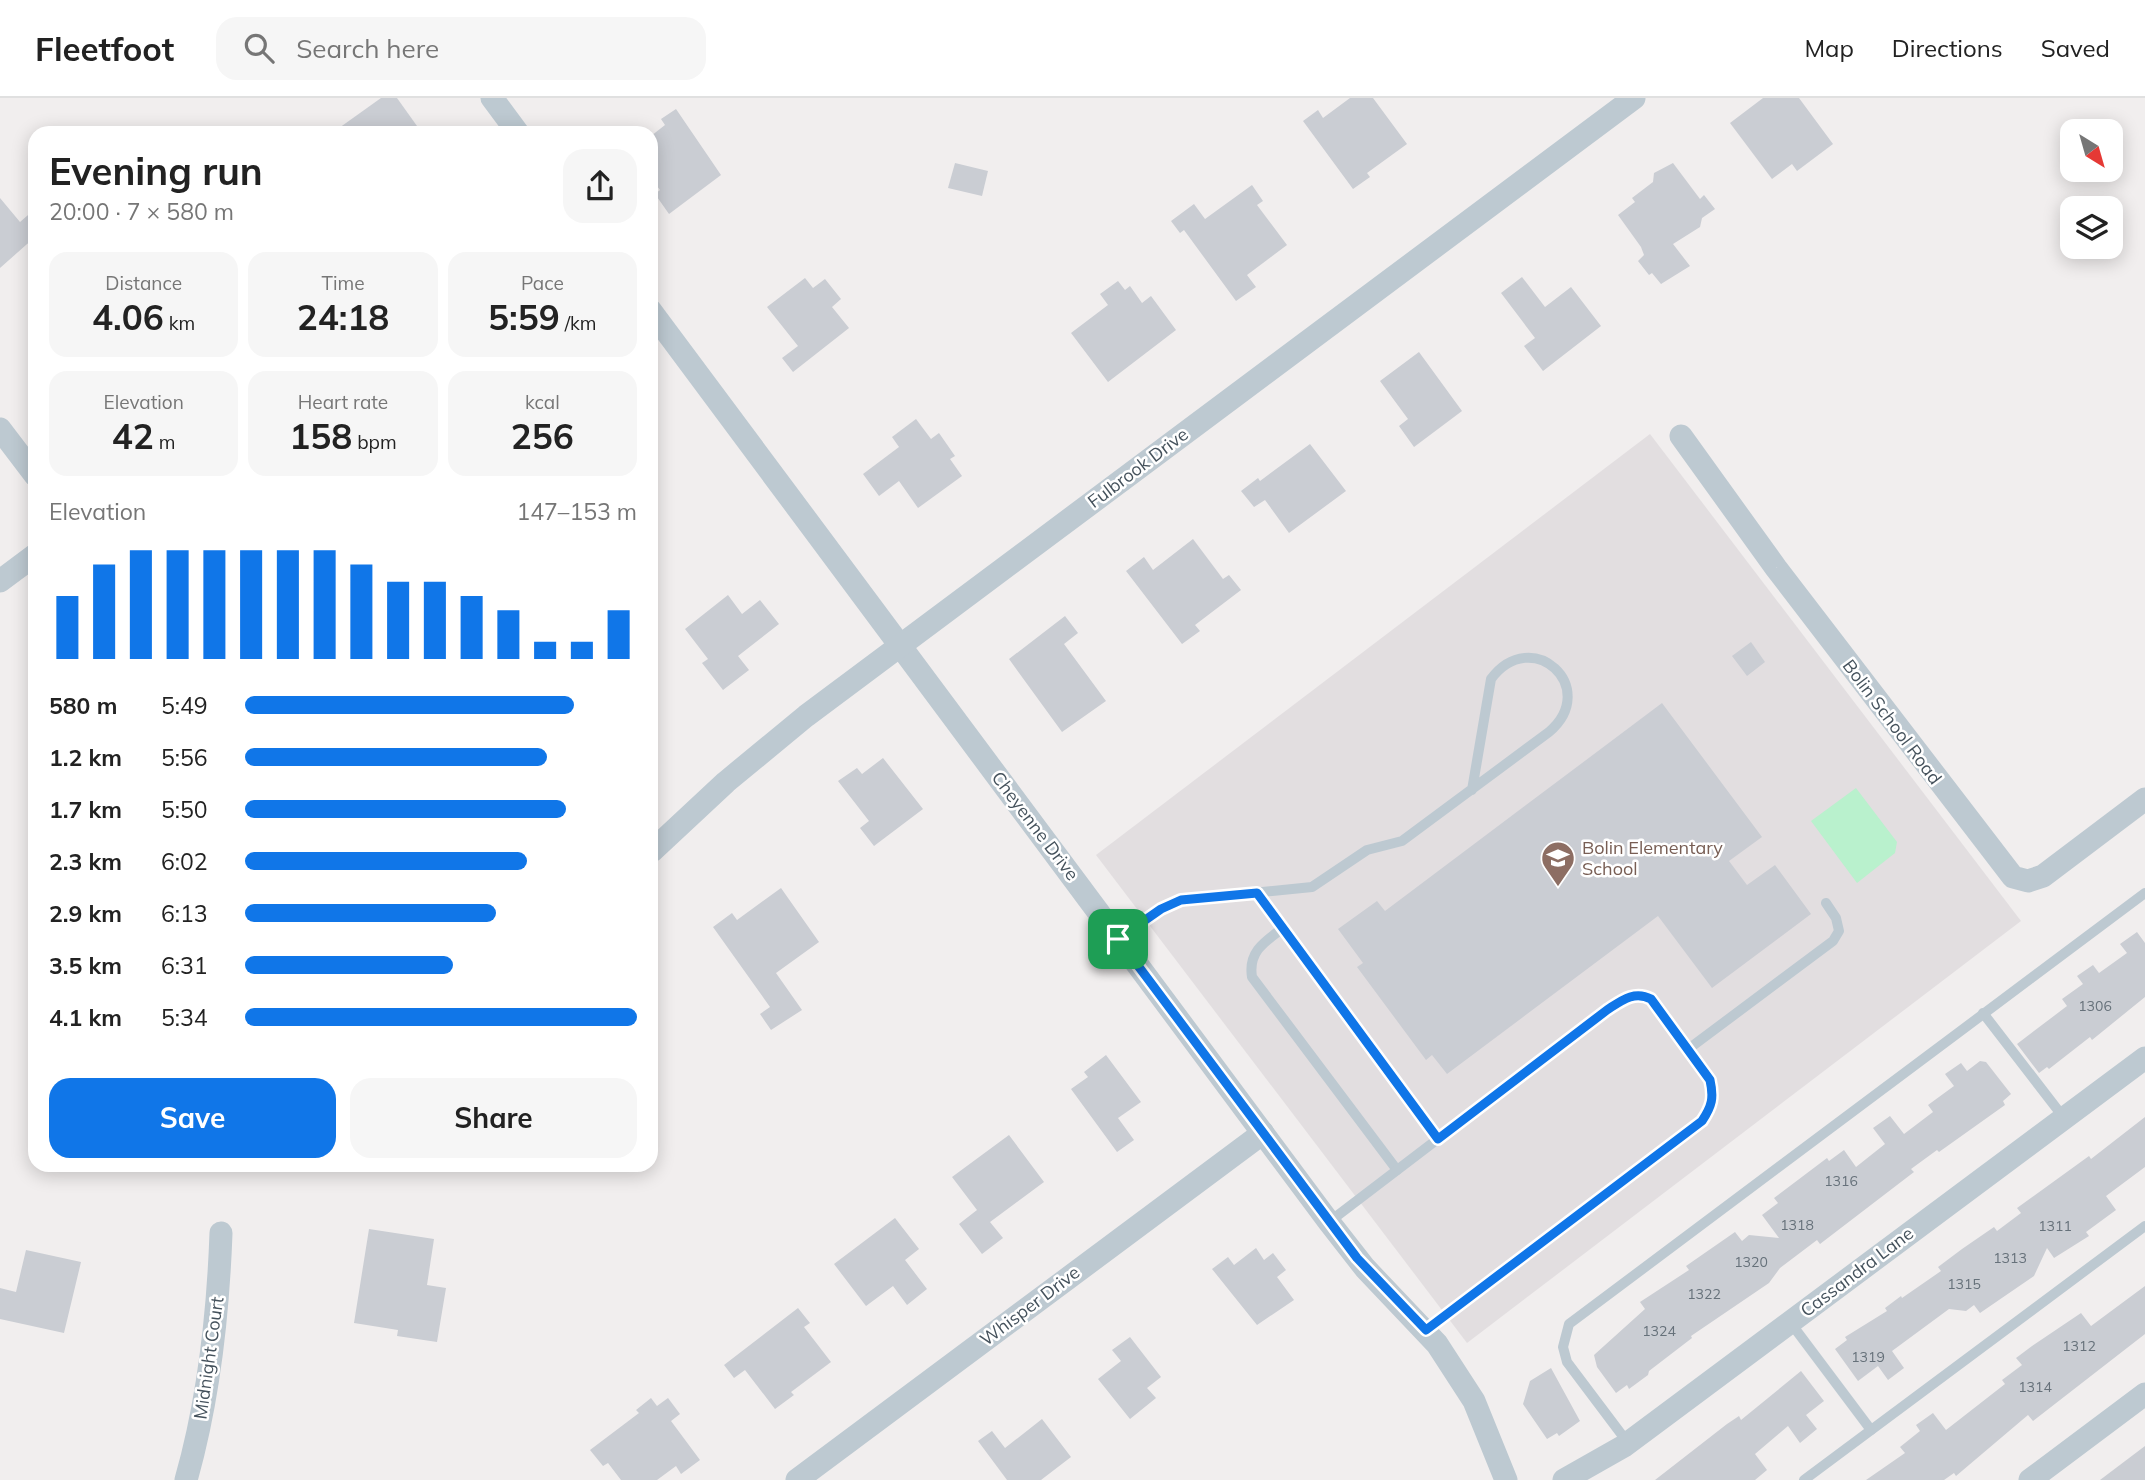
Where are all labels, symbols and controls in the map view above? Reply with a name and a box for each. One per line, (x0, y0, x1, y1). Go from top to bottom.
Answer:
search box (216, 17, 706, 80)
text: Fleetfoot (35, 28, 174, 69)
icon: search (240, 29, 278, 67)
text: Search here (296, 32, 439, 65)
text: Map (1804, 33, 1854, 63)
text: Directions (1892, 33, 2003, 63)
text: Saved (2041, 33, 2110, 63)
north arrow (2060, 119, 2123, 182)
map controls (2060, 119, 2123, 259)
text: Evening run (49, 147, 263, 195)
button: share (563, 149, 637, 223)
button: layers (2060, 196, 2123, 259)
text: 20:00 · 7 × 580 m (49, 197, 234, 226)
text: Distance (105, 271, 182, 295)
text: Time (321, 271, 365, 295)
text: Pace (521, 271, 564, 295)
text: 4.06 (92, 295, 164, 339)
text: 24:18 (297, 295, 389, 339)
text: 5:59 (488, 295, 560, 339)
text: km (164, 311, 195, 335)
text: /km (560, 311, 597, 335)
text: Elevation (103, 390, 184, 414)
text: Heart rate (298, 390, 388, 414)
text: kcal (525, 390, 560, 414)
text: 42 (112, 414, 154, 458)
text: 158 (289, 414, 352, 458)
text: 256 (511, 414, 574, 458)
street label: Fulbrook Drive (1083, 422, 1192, 513)
text: m (154, 430, 176, 454)
text: bpm (352, 430, 397, 454)
text: Elevation (49, 497, 146, 526)
text: 147–153 m (516, 497, 637, 526)
street label: Bolin School Road (1838, 655, 1947, 789)
text: 580 m (49, 691, 117, 720)
text: 5:49 (161, 691, 208, 720)
text: 1.2 km (49, 743, 122, 772)
text: 5:56 (161, 743, 208, 772)
street label: Cheyenne Drive (987, 767, 1084, 885)
text: 1.7 km (49, 795, 122, 824)
text: 5:50 (161, 795, 208, 824)
place label: Bolin Elementary School (1582, 836, 1723, 880)
school or university icon: Bolin Elementary School (1539, 839, 1577, 888)
text: 2.3 km (49, 847, 122, 876)
text: 6:02 (161, 847, 208, 876)
text: 2.9 km (49, 899, 122, 928)
text: 6:13 (161, 899, 208, 928)
pin (1088, 909, 1148, 969)
icon: arrive (1099, 920, 1137, 958)
text: 3.5 km (49, 951, 122, 980)
text: 6:31 (161, 951, 208, 980)
house number: 1306 (2078, 997, 2112, 1015)
text: 4.1 km (49, 1003, 122, 1032)
text: 5:34 (161, 1003, 208, 1032)
button: Save (49, 1078, 336, 1158)
button: Share (350, 1078, 637, 1158)
house number: 1316 (1824, 1172, 1858, 1190)
house number: 1318 (1780, 1216, 1814, 1234)
house number: 1311 (2038, 1217, 2072, 1235)
street label: Cassandra Lane (1796, 1222, 1918, 1322)
house number: 1313 (1993, 1249, 2027, 1267)
house number: 1320 (1734, 1253, 1768, 1271)
street label: Whisper Drive (975, 1261, 1084, 1351)
house number: 1315 (1947, 1275, 1981, 1293)
house number: 1322 (1687, 1285, 1721, 1303)
street label: Midnight Court (189, 1295, 228, 1421)
house number: 1324 (1642, 1322, 1676, 1340)
house number: 1312 (2062, 1337, 2096, 1355)
house number: 1319 (1851, 1348, 1885, 1366)
house number: 1314 (2018, 1378, 2052, 1396)

